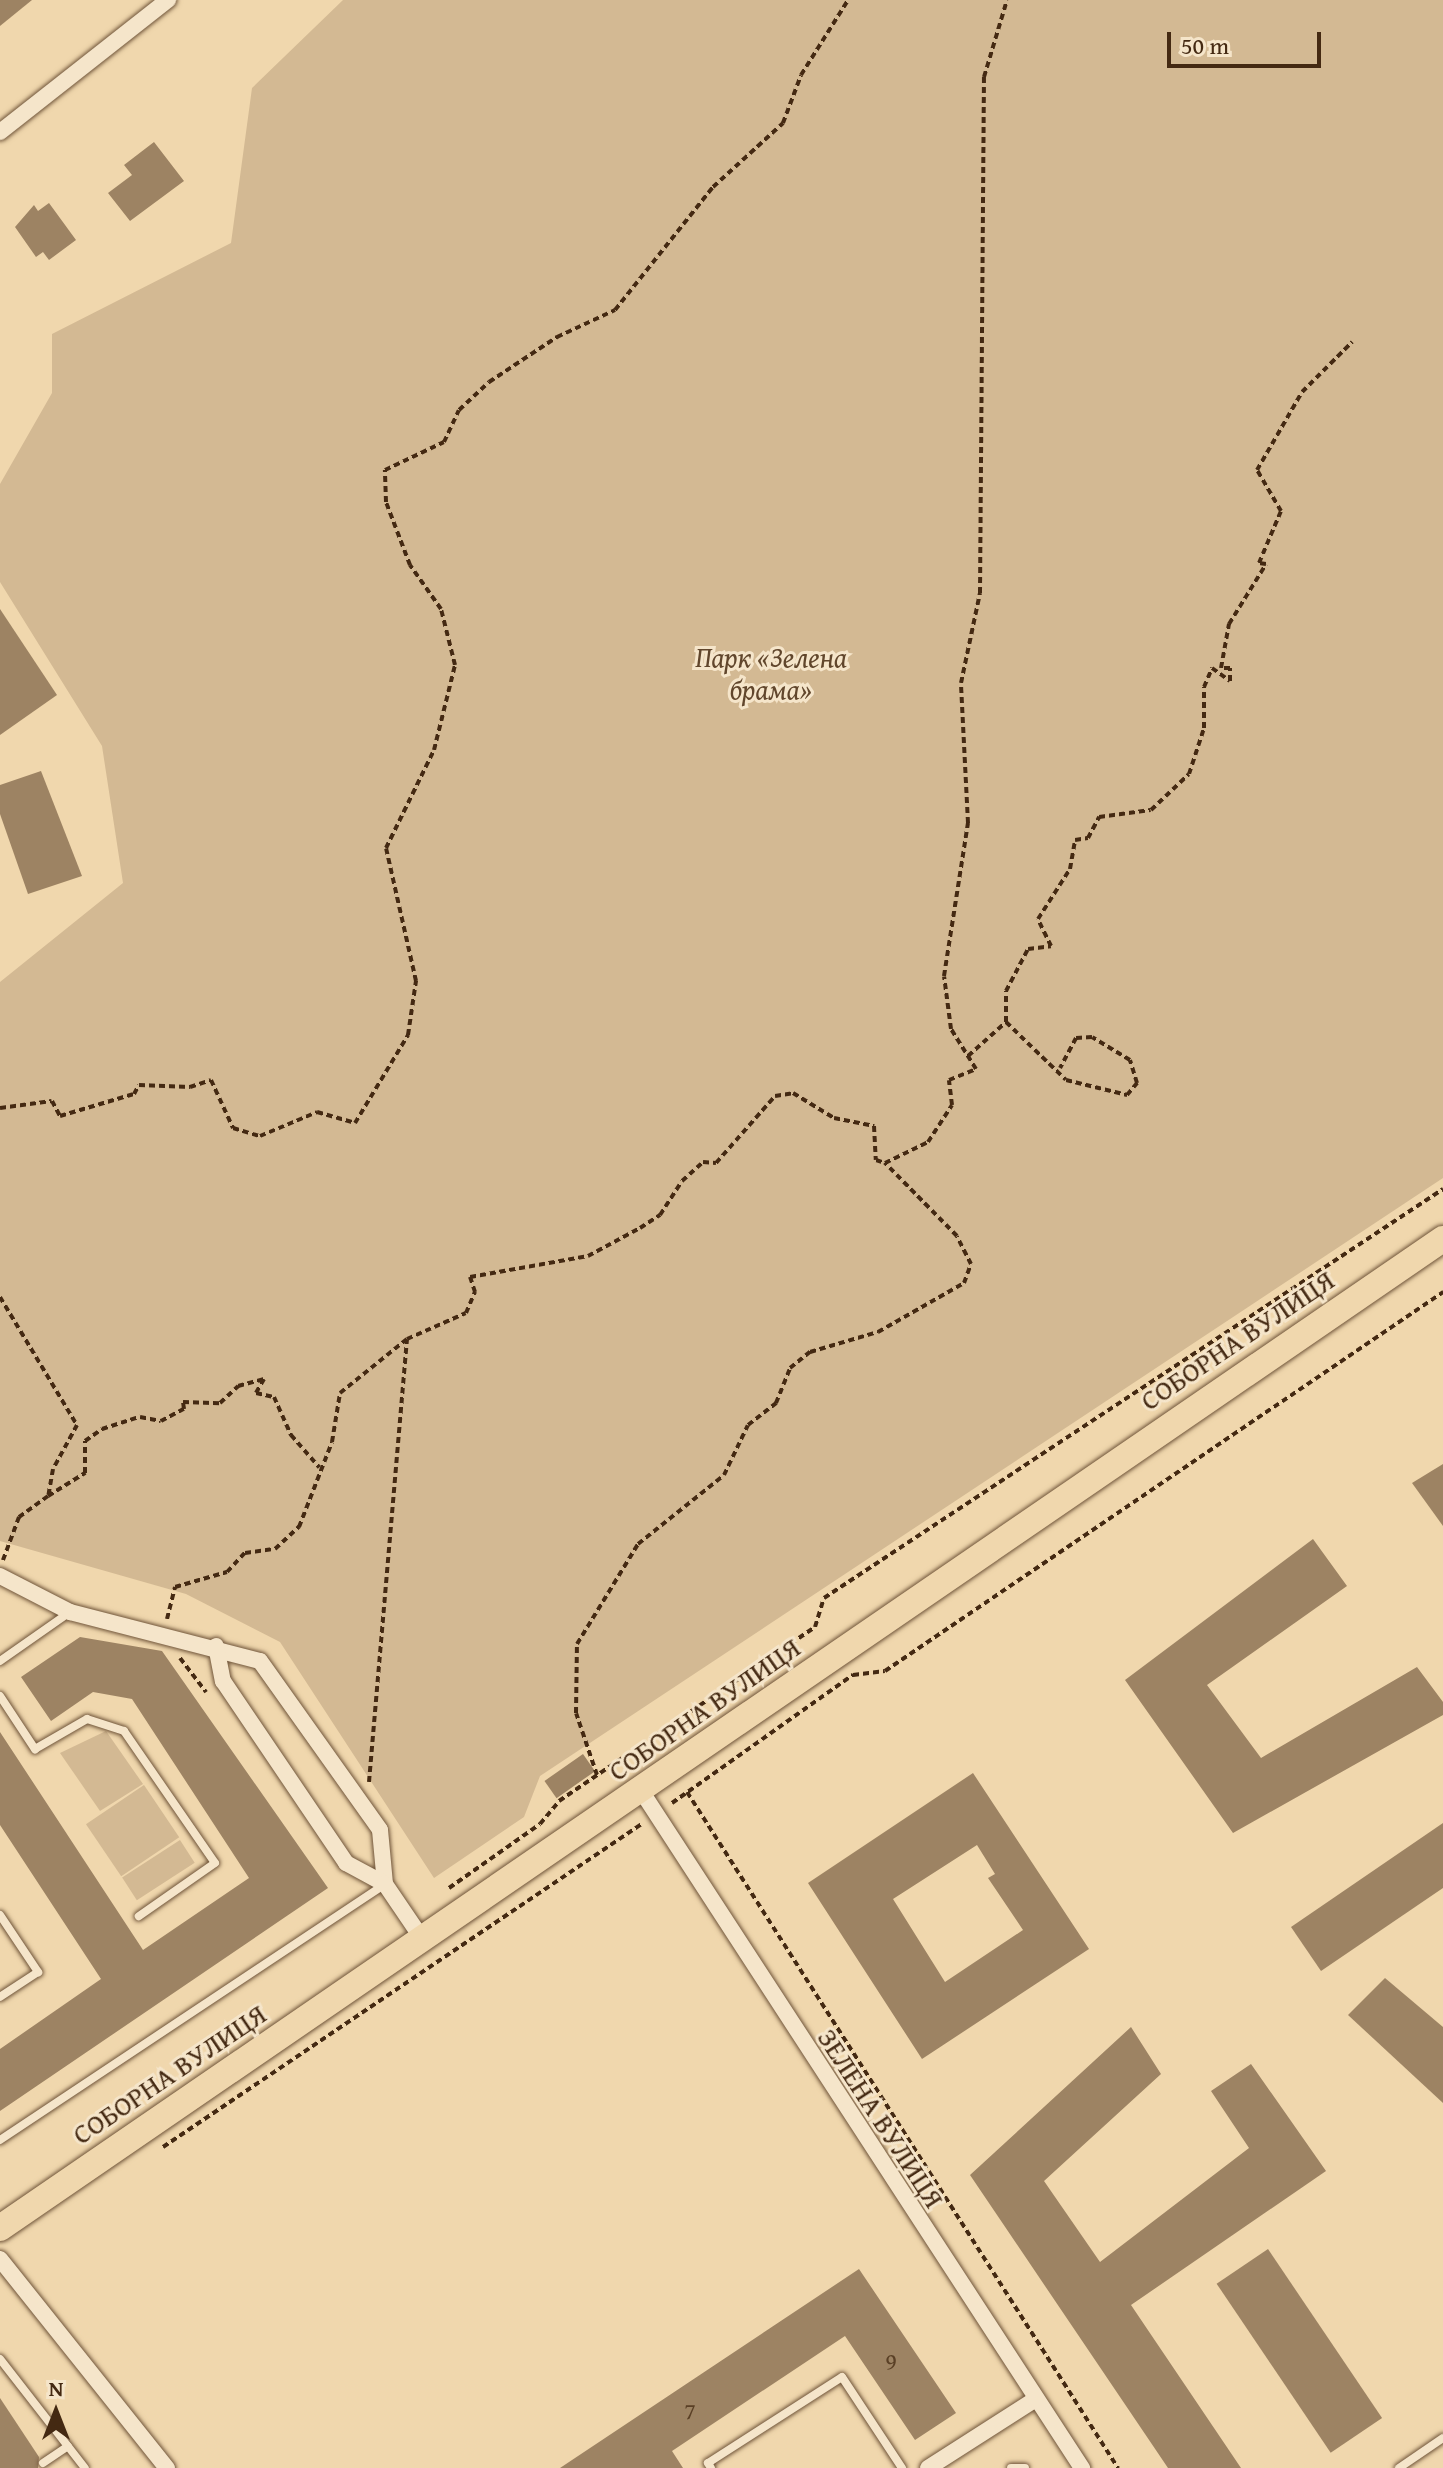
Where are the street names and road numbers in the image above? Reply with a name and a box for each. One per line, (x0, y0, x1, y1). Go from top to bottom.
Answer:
street label: СОБОРНА ВУЛИЦЯ (1134, 1263, 1340, 1417)
street label: СОБОРНА ВУЛИЦЯ (602, 1630, 806, 1788)
street label: СОБОРНА ВУЛИЦЯ (66, 1997, 272, 2151)
street label: ЗЕЛЕНА ВУЛИЦЯ (811, 2022, 951, 2214)

